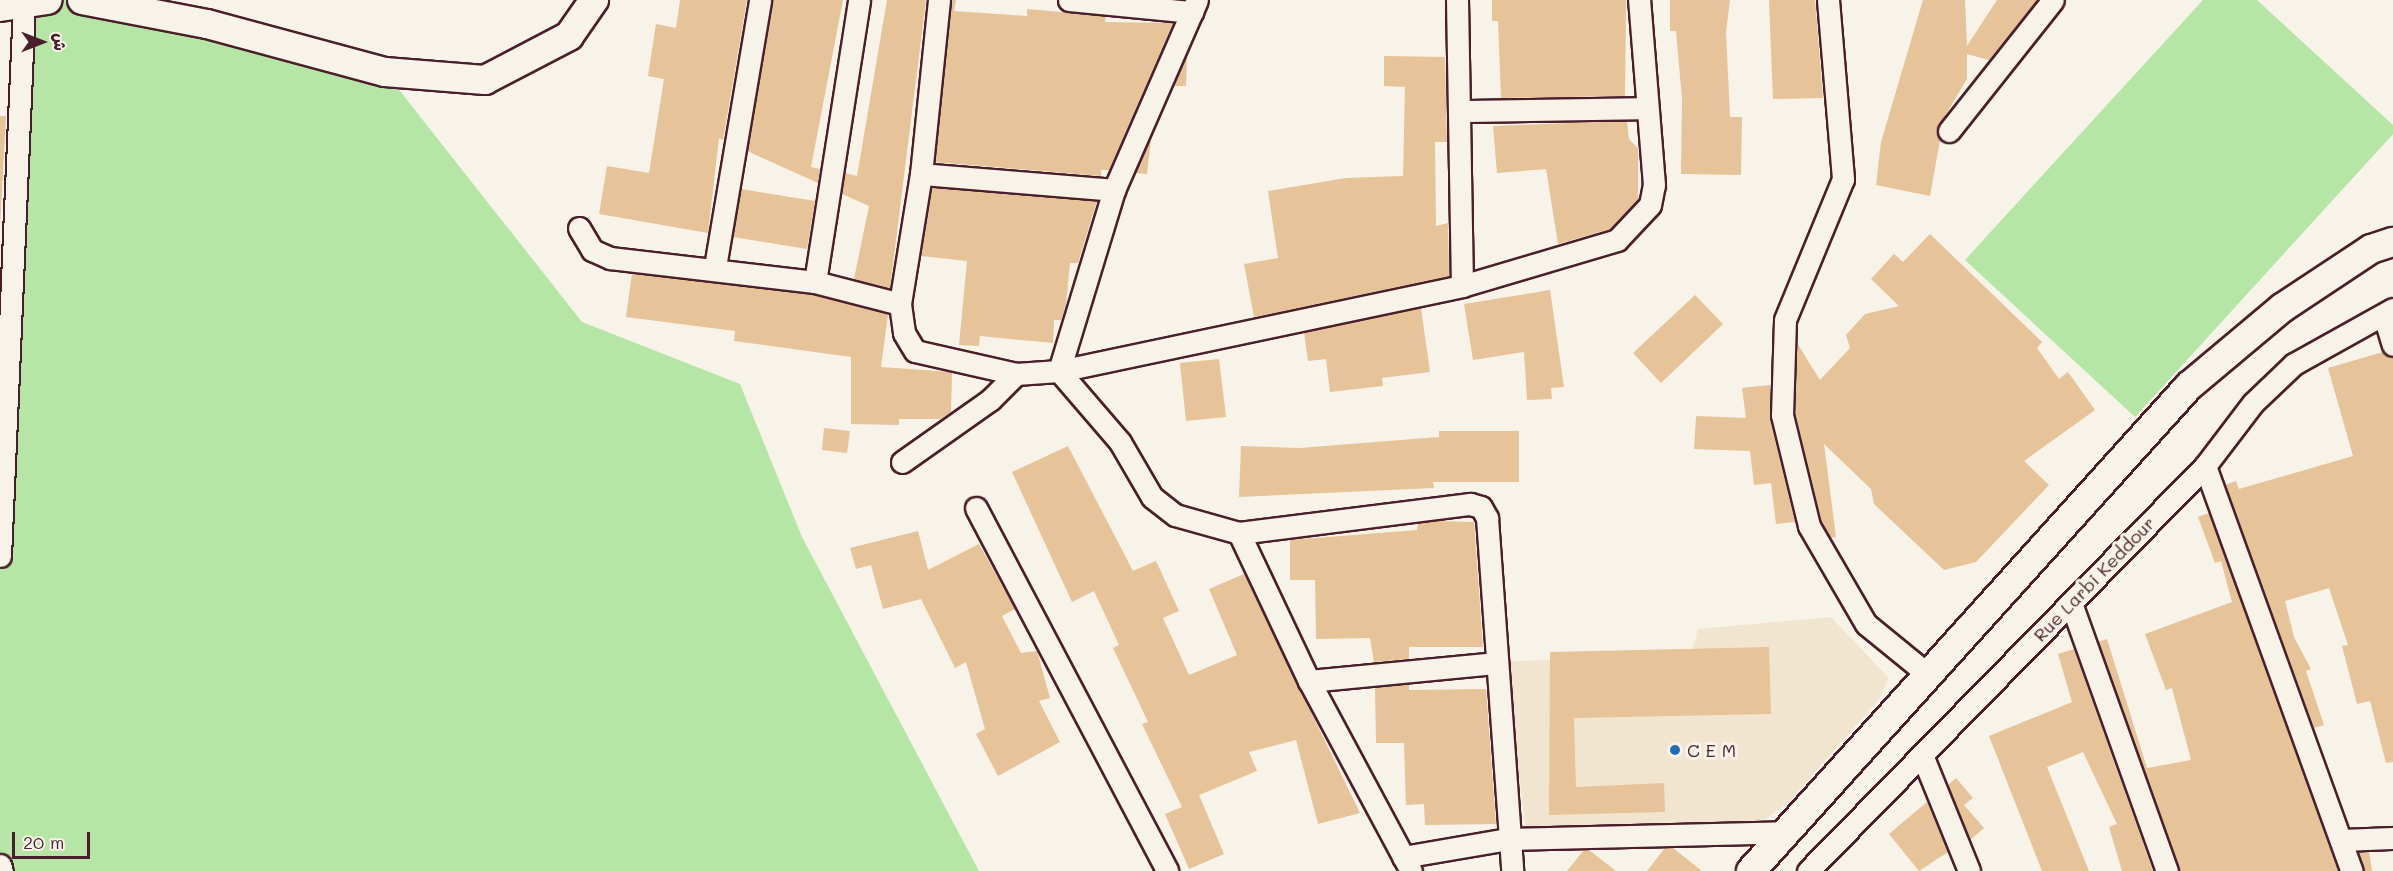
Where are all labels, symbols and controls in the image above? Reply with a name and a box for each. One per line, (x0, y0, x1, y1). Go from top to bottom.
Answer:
north arrow (12, 12, 72, 72)
text: ش (50, 33, 71, 51)
street label: Rue Larbi Keddour (2029, 512, 2159, 646)
place label: C E M (1687, 739, 1736, 761)
marker: C E M (1668, 743, 1682, 757)
scale bar (15, 820, 93, 858)
text: 20 m (23, 830, 64, 854)

